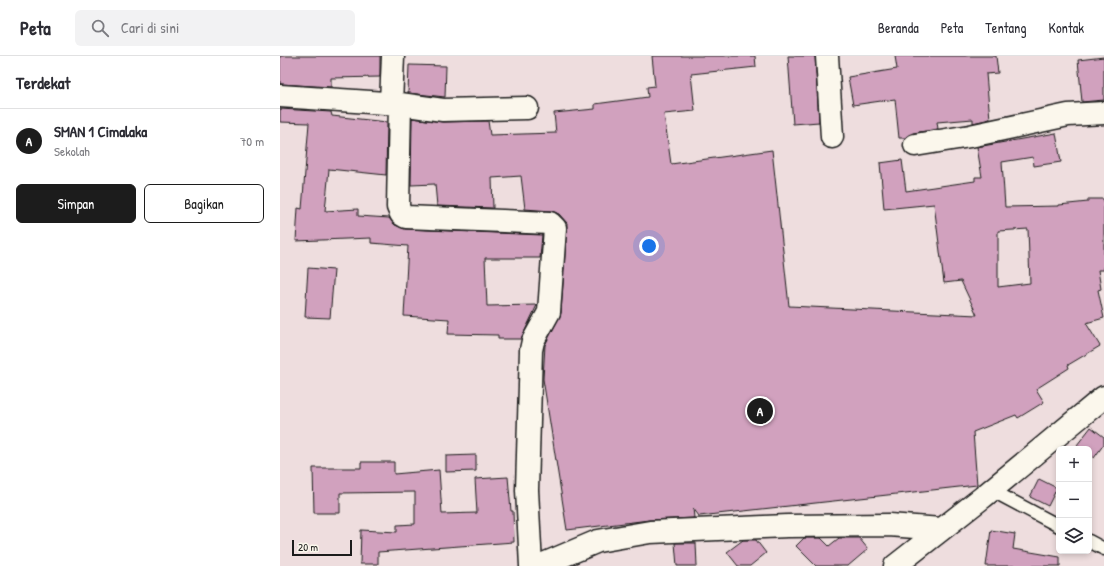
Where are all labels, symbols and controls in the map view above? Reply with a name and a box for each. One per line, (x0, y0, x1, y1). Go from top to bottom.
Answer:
search box (75, 10, 355, 46)
text: Peta (20, 15, 51, 41)
icon: search (89, 17, 111, 39)
text: Cari di sini (121, 17, 179, 38)
text: Beranda (878, 18, 919, 37)
text: Peta (941, 18, 963, 37)
text: Tentang (985, 18, 1027, 37)
text: Kontak (1049, 18, 1084, 37)
text: Terdekat (16, 71, 70, 94)
text: SMAN 1 Cimalaka (54, 121, 147, 142)
text: A (26, 132, 32, 150)
text: 70 m (240, 132, 264, 150)
text: Sekolah (54, 142, 90, 160)
button: Simpan (16, 184, 136, 223)
button: Bagikan (144, 184, 264, 223)
your location (639, 236, 659, 256)
pin: A (747, 396, 773, 426)
map controls (1056, 446, 1092, 554)
button: + (1056, 446, 1092, 482)
button: − (1056, 482, 1092, 518)
button: layers (1056, 518, 1092, 554)
scale bar (292, 538, 352, 557)
text: 20 m (298, 540, 318, 554)

